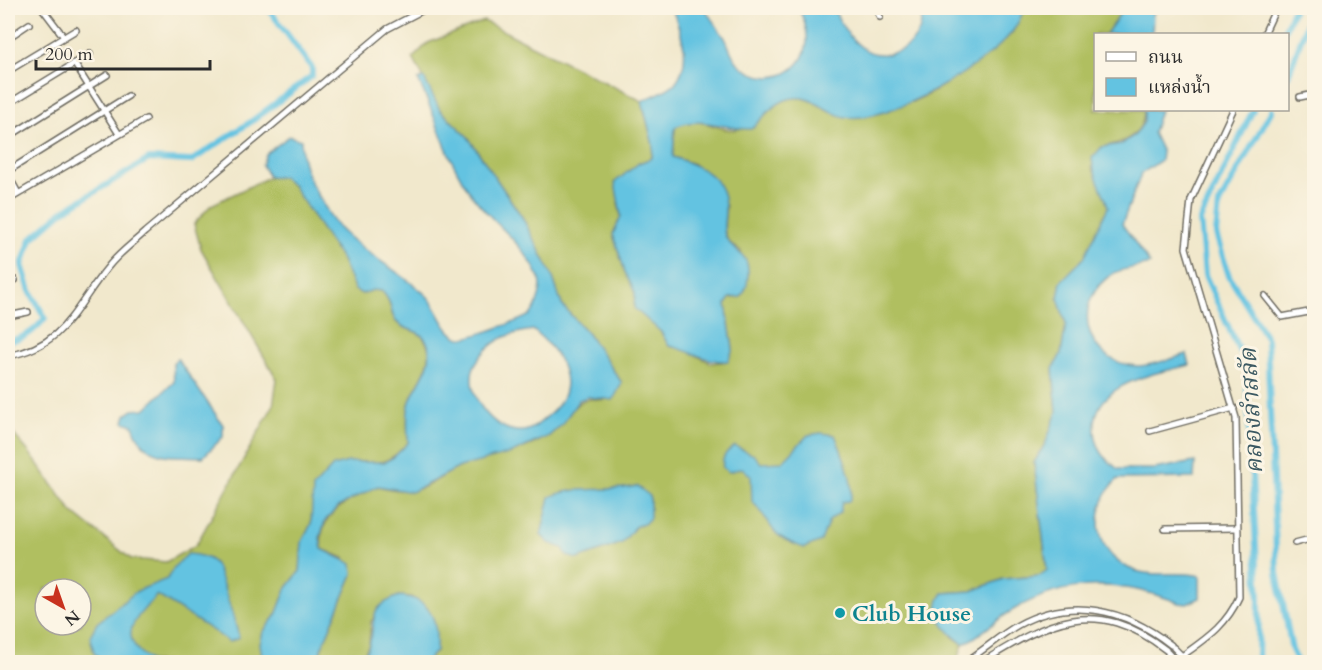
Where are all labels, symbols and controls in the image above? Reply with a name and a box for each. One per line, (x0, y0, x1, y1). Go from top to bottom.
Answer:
scale bar (36, 33, 210, 71)
legend (1094, 33, 1289, 111)
text: 200 m (45, 42, 93, 67)
text: ถนน (1148, 45, 1183, 70)
text: แหล่งน้ำ (1148, 73, 1211, 100)
water label: คลองลำสลัด (1232, 346, 1271, 475)
north arrow (33, 577, 93, 637)
place label: Club House (852, 599, 971, 629)
text: N (60, 605, 84, 631)
marker: Club House (833, 606, 847, 620)

